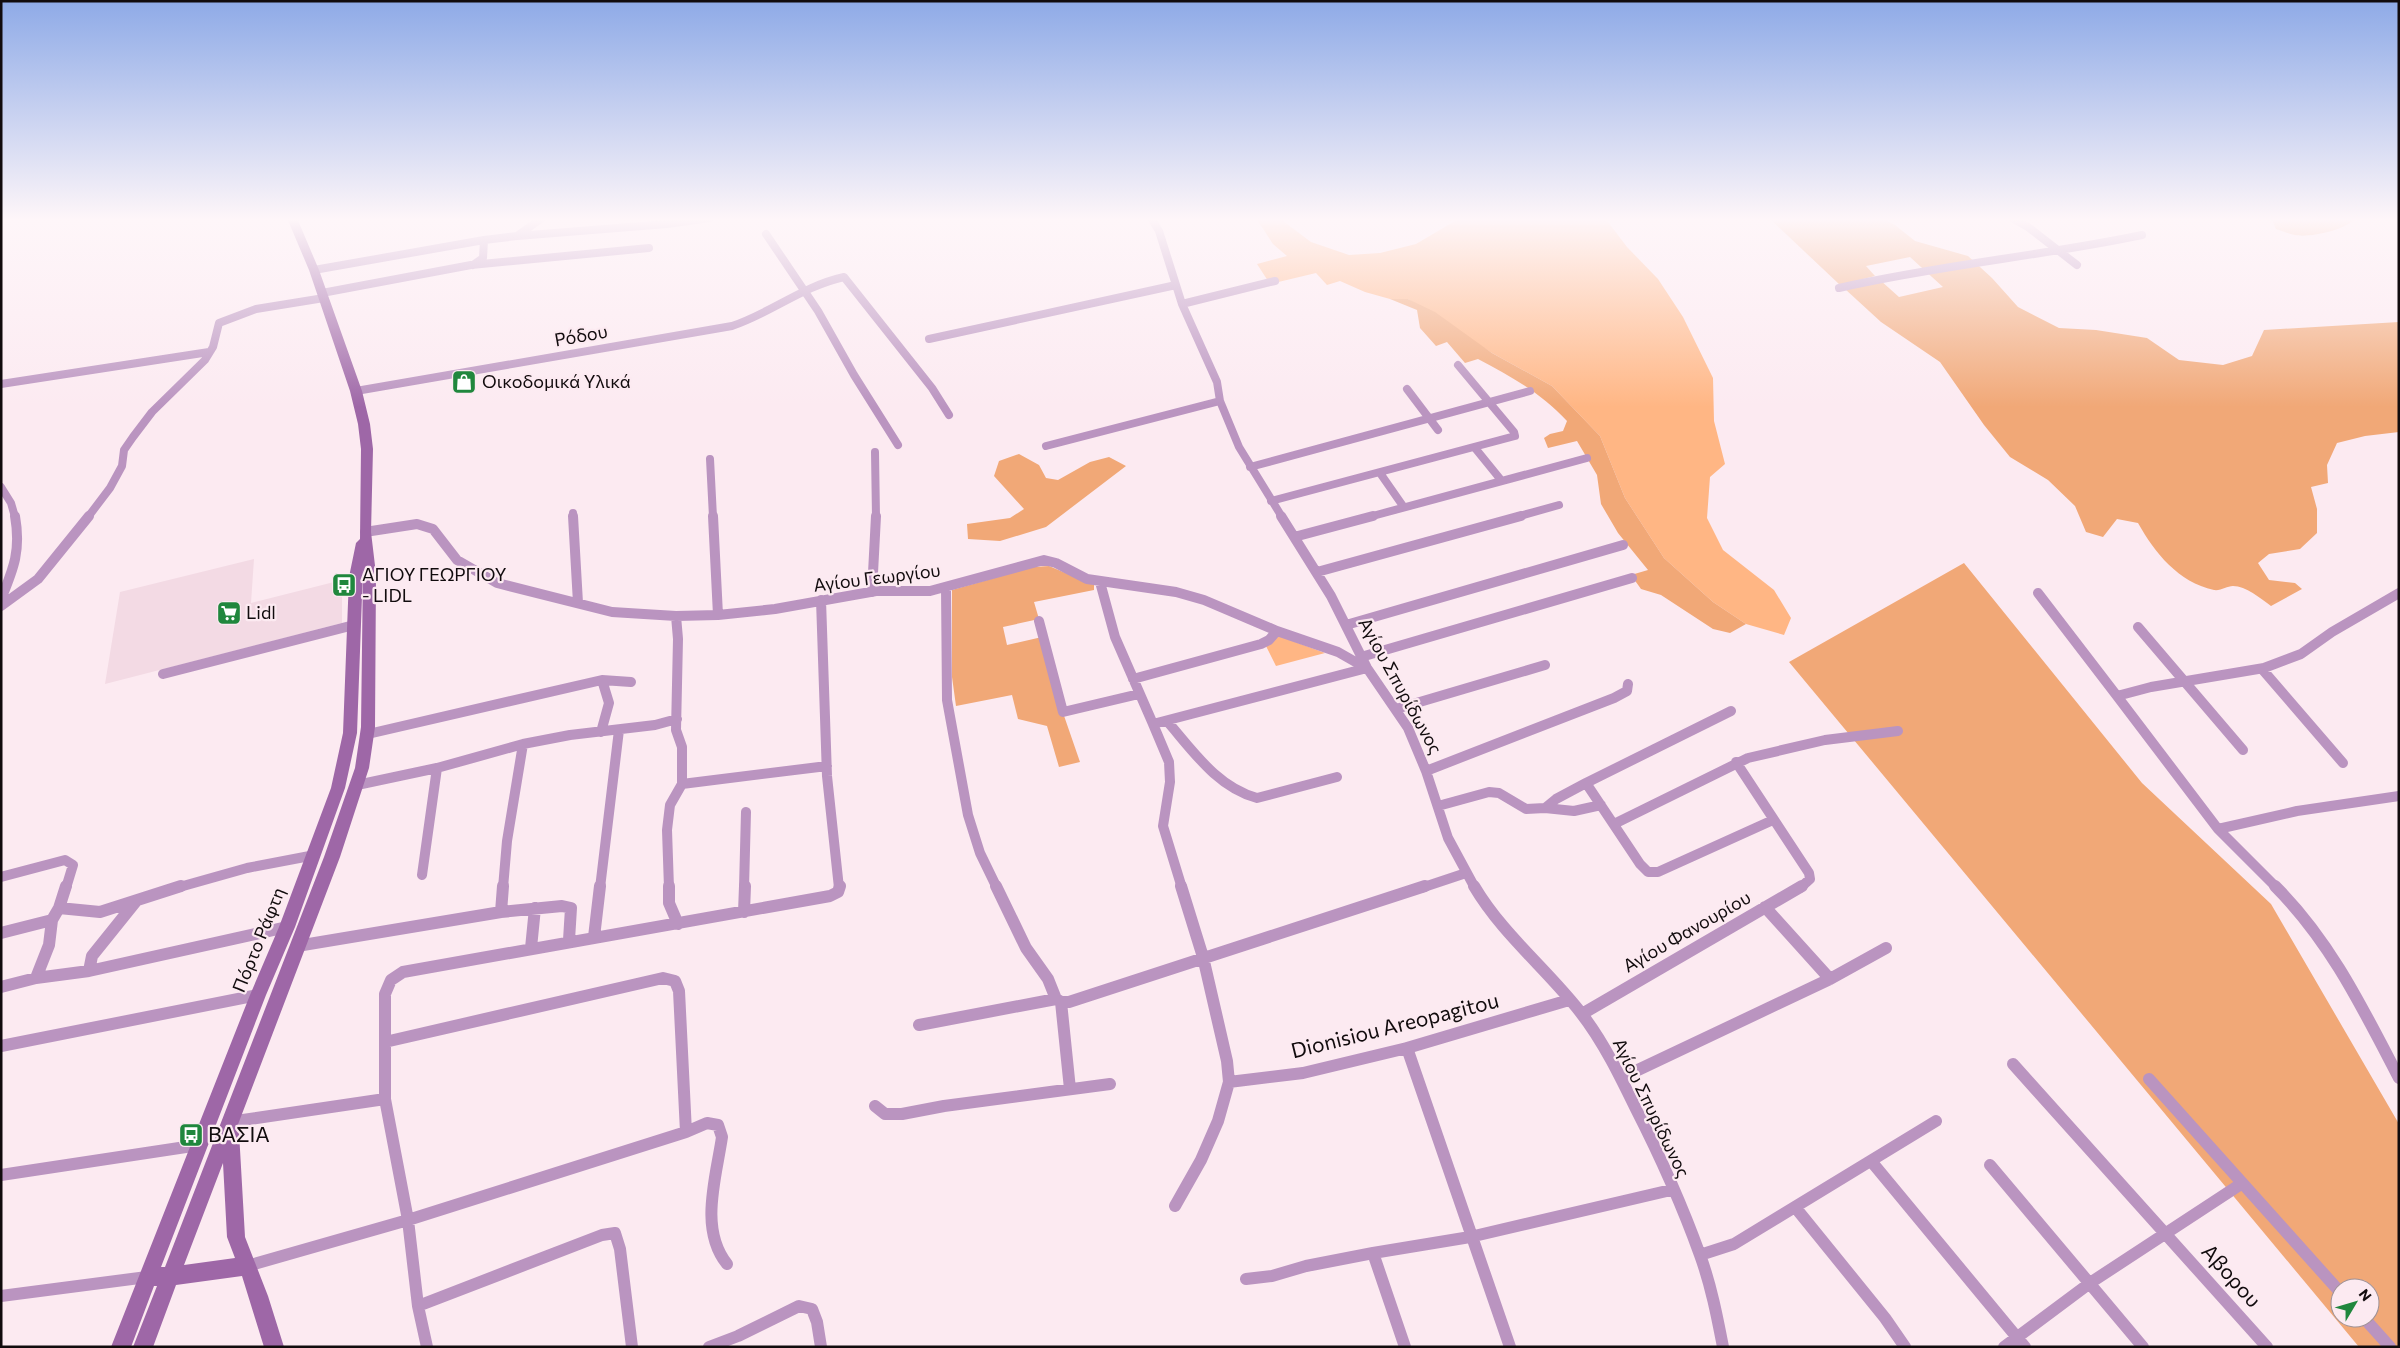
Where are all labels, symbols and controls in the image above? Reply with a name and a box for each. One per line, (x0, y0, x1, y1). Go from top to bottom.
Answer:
street label: Ρόδου (553, 320, 609, 350)
shop icon: Οικοδομικά Υλικά (451, 369, 477, 395)
place label: Οικοδομικά Υλικά (482, 370, 631, 392)
street label: Αγίου Γεωργίου (812, 558, 942, 596)
place label: ΑΓΙΟΥ ΓΕΩΡΓΙΟΥ - LIDL (362, 563, 507, 606)
bus stop icon: ΑΓΙΟΥ ΓΕΩΡΓΙΟΥ - LIDL (331, 572, 357, 598)
supermarket icon: Lidl (216, 600, 242, 626)
place label: Lidl (246, 601, 276, 623)
street label: Αγίου Σπυρίδωνος (1354, 614, 1447, 758)
street label: Πόρτο Ράφτη (227, 884, 289, 995)
street label: Αγίου Φανουρίου (1619, 886, 1754, 977)
street label: Dionisiou Areopagitou (1288, 987, 1501, 1062)
street label: Αγίου Σπυρίδωνος (1609, 1034, 1695, 1181)
place label: ΒΑΣΙΑ (208, 1121, 270, 1146)
bus stop icon: ΒΑΣΙΑ (178, 1122, 204, 1148)
street label: Αβορου (2197, 1238, 2267, 1312)
north arrow (2330, 1278, 2380, 1328)
text: N (2356, 1285, 2376, 1304)

